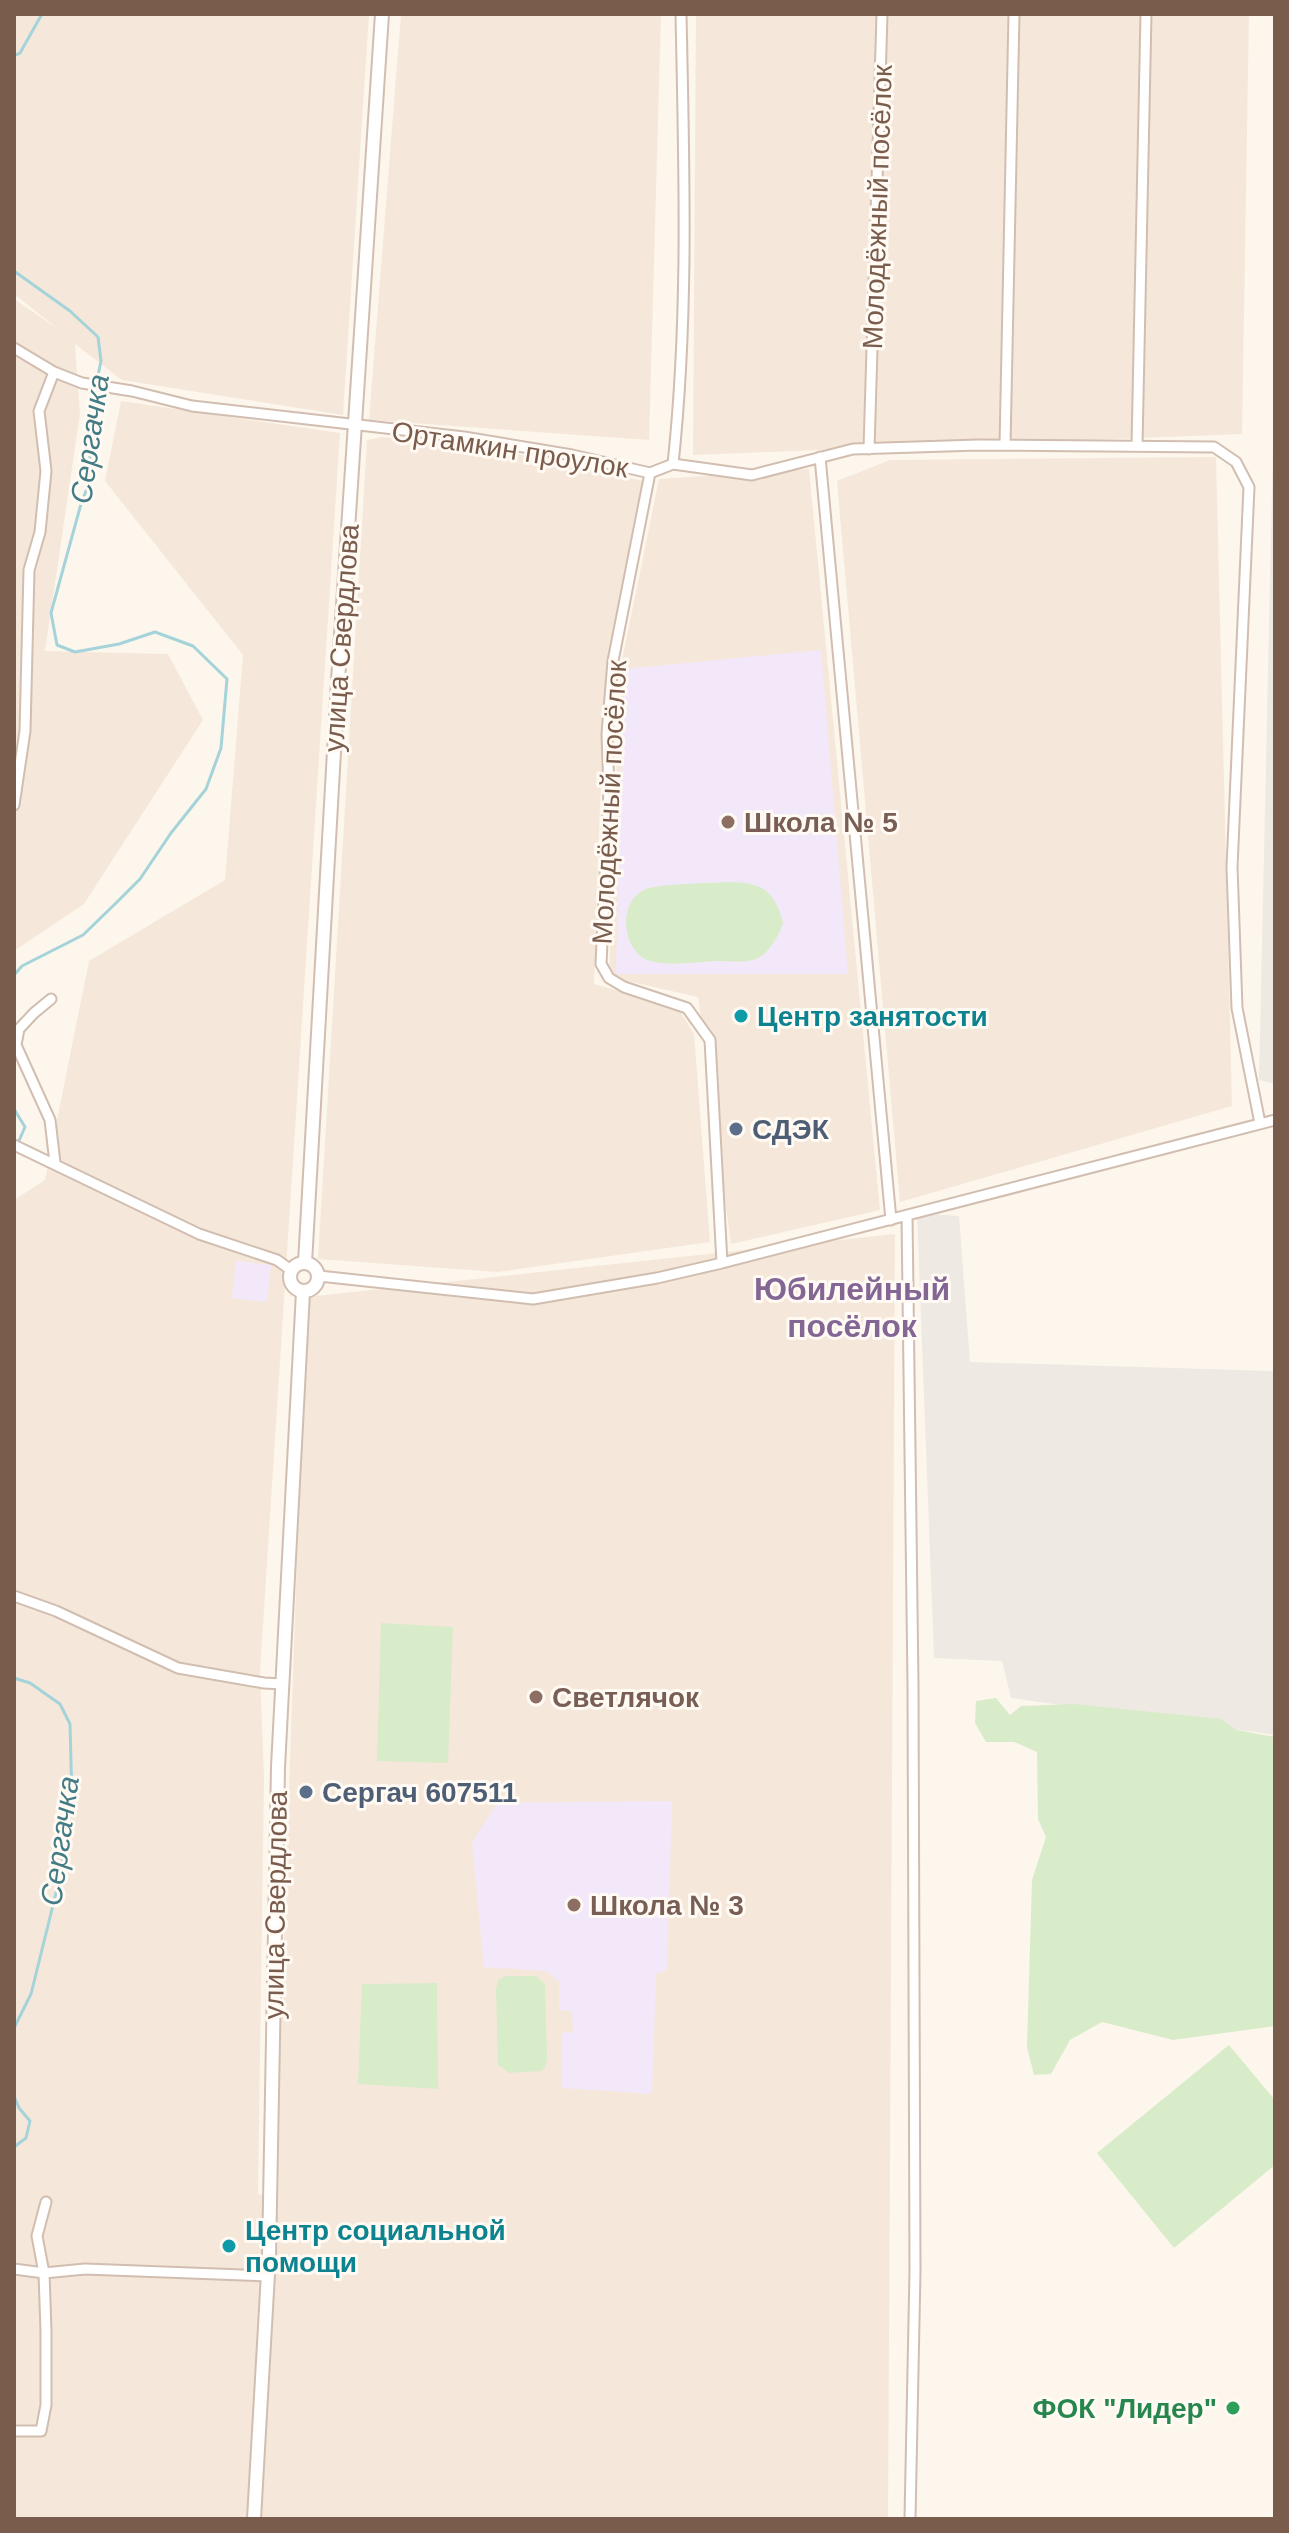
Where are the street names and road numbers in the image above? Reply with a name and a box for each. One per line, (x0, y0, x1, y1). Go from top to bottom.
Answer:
street label: Молодёжный посёлок (857, 63, 898, 350)
street label: Ортамкин проулок (389, 415, 631, 484)
street label: улица Свердлова (318, 522, 365, 753)
street label: Молодёжный посёлок (587, 658, 632, 945)
street label: улица Свердлова (258, 1790, 293, 2020)

